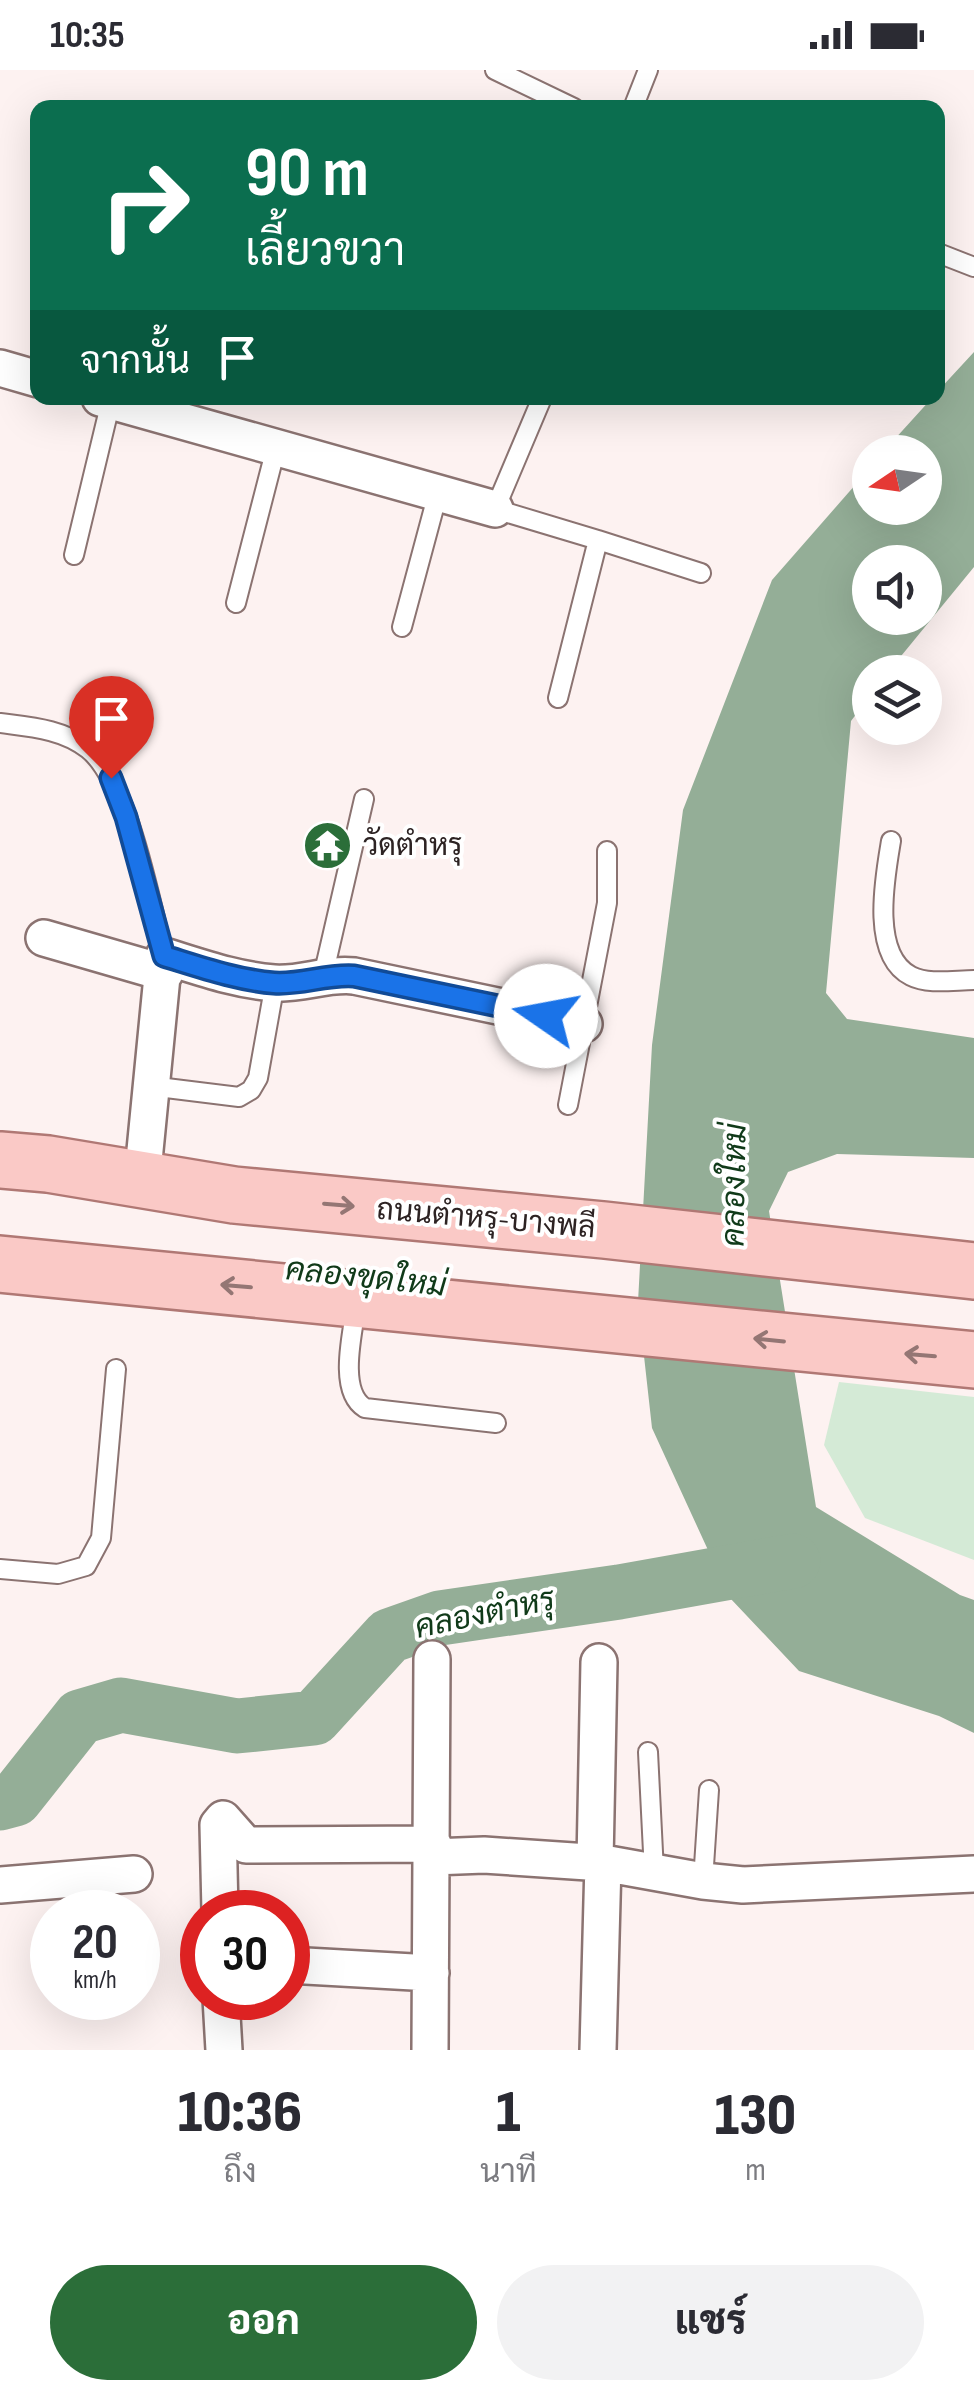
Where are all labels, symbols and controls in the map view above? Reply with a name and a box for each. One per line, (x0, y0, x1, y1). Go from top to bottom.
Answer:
text: 10:35 (50, 13, 125, 58)
text: 90 m (245, 132, 369, 216)
icon: right (80, 140, 210, 270)
text: เลี้ยวขวา (245, 224, 405, 279)
icon: arrive (210, 330, 265, 385)
text: จากนั้น (80, 339, 190, 384)
north arrow (852, 435, 942, 525)
map controls (852, 435, 942, 745)
button: sound (852, 545, 942, 635)
button: layers (852, 655, 942, 745)
pin (69, 676, 154, 779)
icon: arrive (84, 691, 139, 746)
temple icon: วัดตำหรุ (302, 820, 354, 872)
place label: วัดตำหรุ (363, 826, 462, 866)
position arrow (494, 964, 598, 1068)
water label: คลองใหม่ (711, 1121, 756, 1247)
street label: ถนนตำหรุ-บางพลี (375, 1190, 597, 1248)
one-way arrow (323, 1196, 355, 1215)
water label: คลองขุดใหม่ (284, 1247, 451, 1307)
one-way arrow (221, 1276, 253, 1295)
one-way arrow (753, 1330, 785, 1349)
one-way arrow (904, 1345, 936, 1364)
water label: คลองตำหรุ (411, 1579, 560, 1649)
speed limit sign: 30 (180, 1890, 310, 2020)
text: 20 (72, 1913, 118, 1973)
text: km/h (73, 1965, 117, 1996)
text: 10:36 (178, 2077, 302, 2149)
text: 1 (496, 2077, 521, 2149)
text: 130 (715, 2080, 796, 2152)
text: m (745, 2151, 766, 2190)
text: ถึง (223, 2153, 257, 2192)
text: นาที (480, 2153, 537, 2192)
button: ออก (50, 2265, 477, 2380)
button: แชร์ (497, 2265, 924, 2380)

